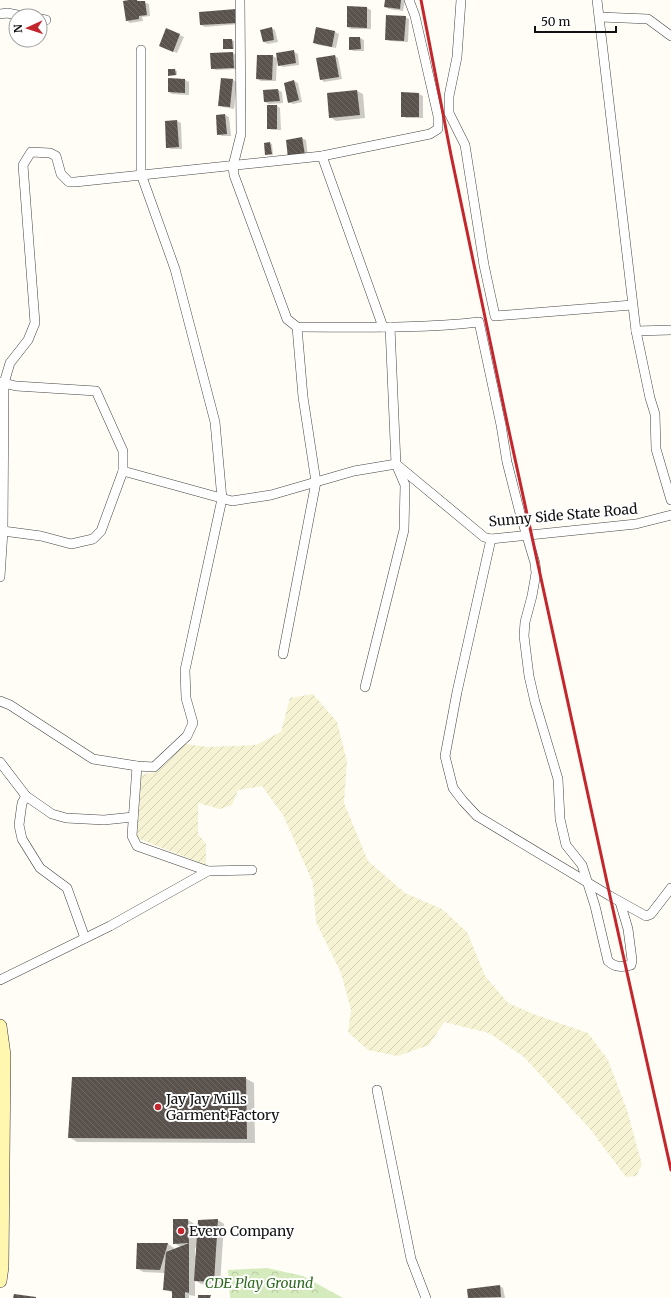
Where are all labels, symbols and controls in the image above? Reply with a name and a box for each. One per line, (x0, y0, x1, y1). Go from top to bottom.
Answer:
north arrow (8, 8, 48, 48)
scale bar (535, 8, 616, 34)
text: 50 m (541, 14, 570, 29)
text: N (11, 24, 25, 33)
street label: Sunny Side State Road (488, 499, 639, 530)
place label: Jay Jay Mills Garment Factory (165, 1090, 280, 1124)
marker: Jay Jay Mills Garment Factory (153, 1102, 163, 1112)
place label: Evero Company (189, 1222, 295, 1240)
marker: Evero Company (176, 1226, 186, 1236)
park label: CDE Play Ground (205, 1274, 313, 1292)

